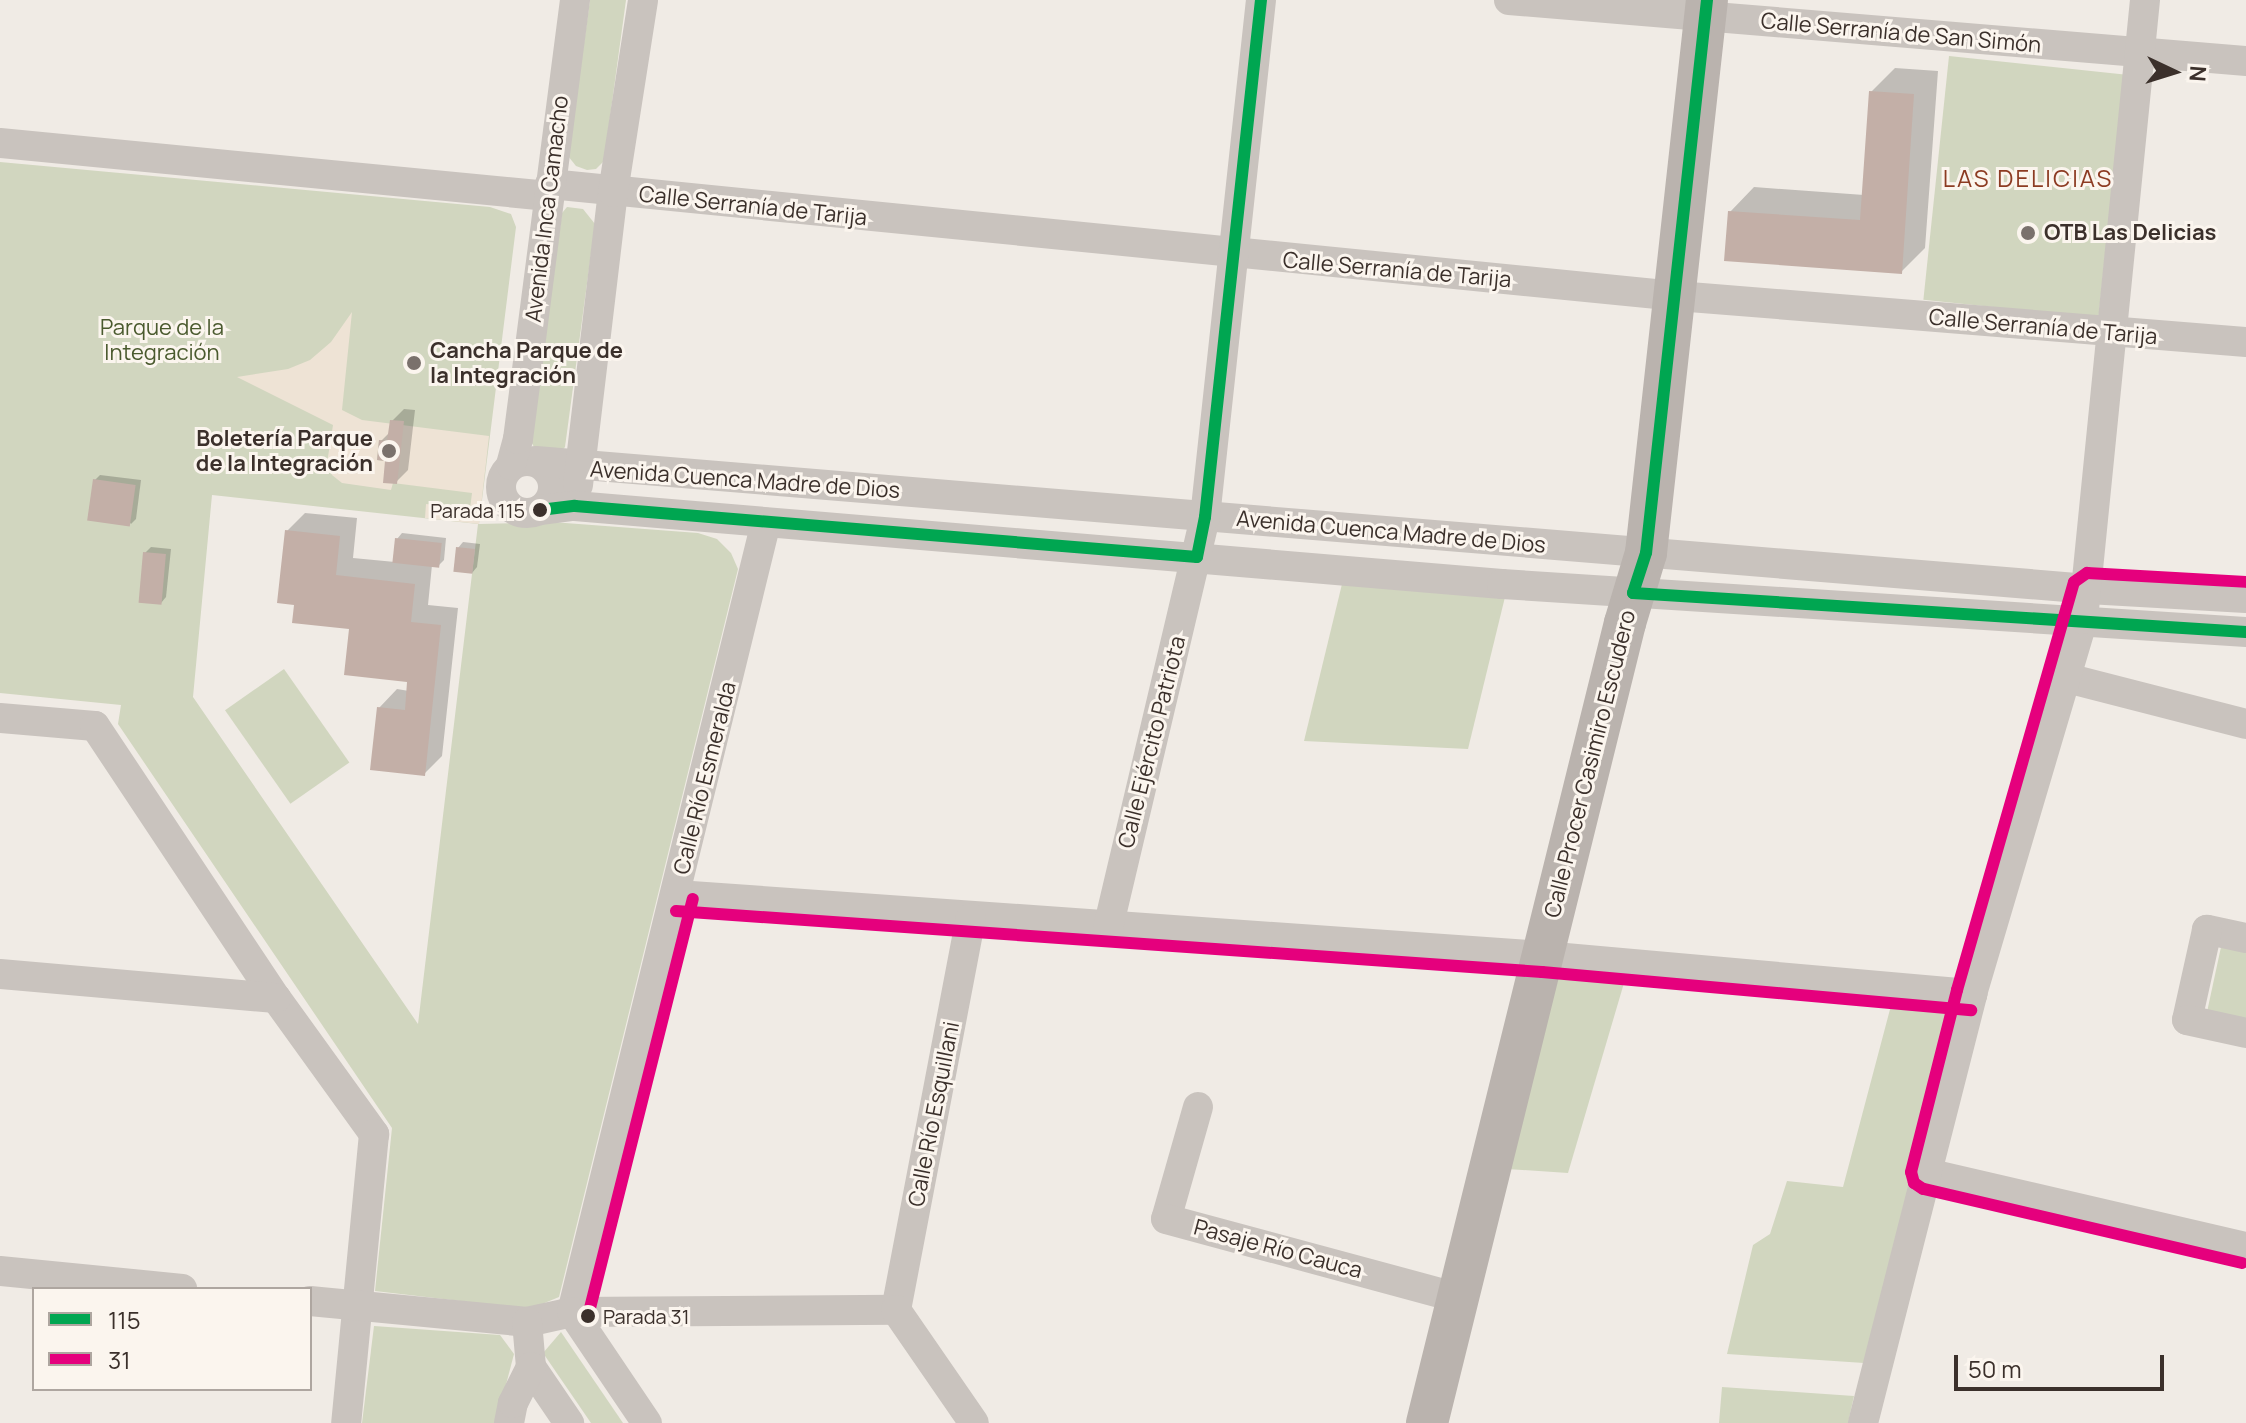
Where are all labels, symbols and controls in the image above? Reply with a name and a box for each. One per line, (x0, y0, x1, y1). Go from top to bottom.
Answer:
street label: Calle Serranía de San Simón (1760, 8, 2042, 58)
north arrow (2134, 32, 2214, 112)
text: N (2182, 65, 2213, 83)
street label: Avenida Inca Camacho (520, 94, 574, 324)
district label: LAS DELICIAS (1943, 164, 2113, 192)
street label: Calle Serranía de Tarija (638, 181, 868, 231)
place label: OTB Las Delicias (2044, 220, 2216, 246)
marker: OTB Las Delicias (2019, 224, 2037, 242)
street label: Calle Serranía de Tarija (1282, 247, 1512, 293)
street label: Calle Serranía de Tarija (1928, 304, 2158, 350)
park label: Parque de la Integración (100, 314, 224, 366)
place label: Cancha Parque de la Integración (430, 337, 623, 388)
marker: Cancha Parque de la Integración (405, 354, 423, 372)
place label: Boletería Parque de la Integración (196, 425, 373, 476)
marker: Boletería Parque de la Integración (380, 442, 398, 460)
street label: Avenida Cuenca Madre de Dios (589, 456, 901, 504)
place label: Parada 115 (430, 498, 525, 522)
marker: Parada 115 (532, 502, 548, 518)
street label: Avenida Cuenca Madre de Dios (1235, 505, 1547, 559)
street label: Calle Procer Casimiro Escudero (1539, 607, 1641, 921)
street label: Calle Ejército Patriota (1113, 633, 1191, 851)
street label: Calle Río Esmeralda (668, 679, 742, 877)
street label: Calle Río Esquillani (903, 1019, 965, 1209)
street label: Pasaje Río Cauca (1191, 1214, 1365, 1284)
legend (32, 1287, 312, 1391)
text: 115 (108, 1303, 141, 1336)
place label: Parada 31 (603, 1304, 689, 1328)
marker: Parada 31 (580, 1308, 596, 1324)
scale bar (1958, 1339, 2168, 1389)
text: 31 (108, 1343, 131, 1376)
text: 50 m (1968, 1352, 2022, 1385)

